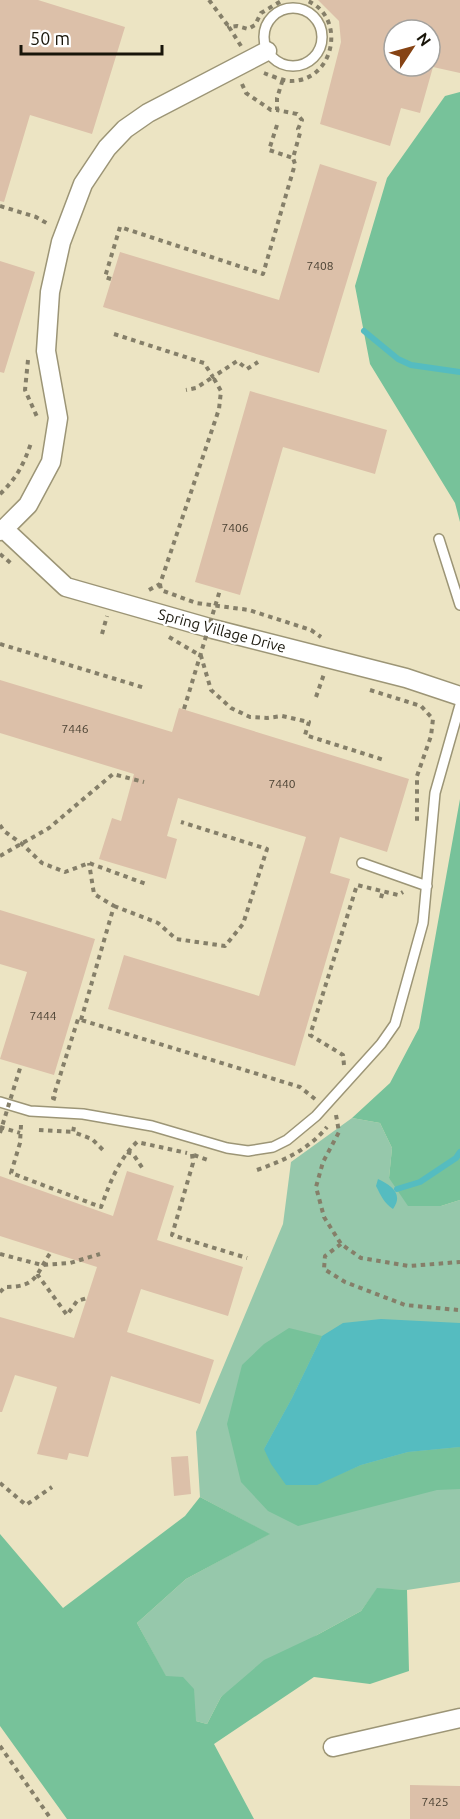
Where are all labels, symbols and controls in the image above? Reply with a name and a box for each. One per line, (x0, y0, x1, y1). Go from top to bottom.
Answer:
scale bar (21, 18, 162, 56)
north arrow (382, 18, 442, 78)
text: 50 m (30, 28, 70, 48)
text: N (413, 29, 435, 49)
house number: 7408 (306, 259, 334, 272)
house number: 7406 (221, 521, 249, 534)
street label: Spring Village Drive (156, 605, 288, 656)
house number: 7446 (61, 722, 89, 735)
house number: 7440 (268, 777, 296, 790)
house number: 7444 (29, 1009, 57, 1022)
house number: 7425 (421, 1795, 449, 1808)

